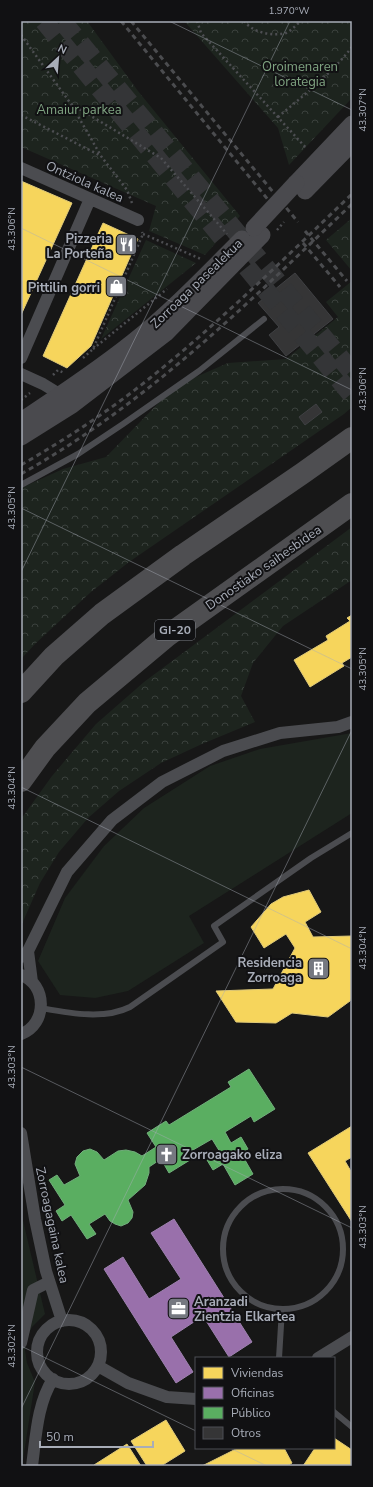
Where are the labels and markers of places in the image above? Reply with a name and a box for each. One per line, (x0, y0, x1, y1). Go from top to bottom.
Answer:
place label: Pizzeria La Porteña (46, 230, 112, 263)
restaurant icon: Pizzeria La Porteña (114, 232, 140, 258)
shop icon: Pittilin gorri (103, 274, 129, 300)
place label: Pittilin gorri (28, 279, 100, 297)
place label: Residencia Zorroaga (238, 954, 302, 987)
building icon: Residencia Zorroaga (305, 956, 331, 982)
church icon: Zorroagako eliza (153, 1141, 179, 1167)
place label: Zorroagako eliza (182, 1146, 282, 1164)
place label: Aranzadi Zientzia Elkartea (194, 1293, 295, 1326)
office icon: Aranzadi Zientzia Elkartea (166, 1295, 192, 1321)

